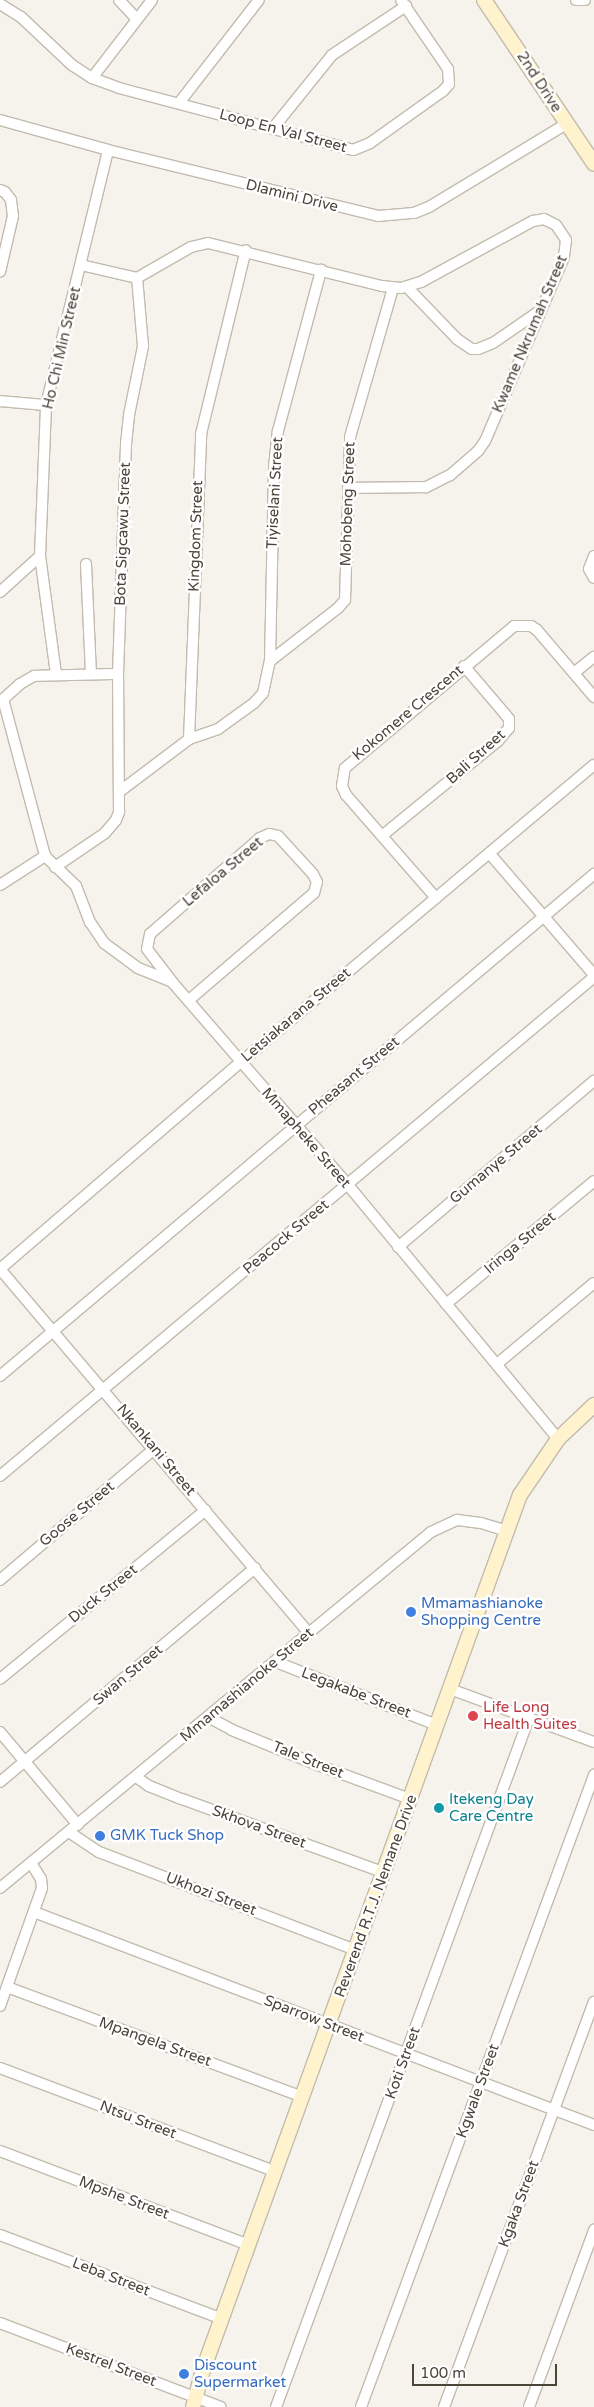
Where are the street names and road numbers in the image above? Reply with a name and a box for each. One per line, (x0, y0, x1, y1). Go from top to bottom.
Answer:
street label: 2nd Drive (513, 48, 565, 116)
street label: Loop En Val Street (217, 105, 349, 157)
street label: Dlamini Drive (244, 176, 340, 216)
street label: Kwame Nkrumah Street (489, 252, 571, 416)
street label: Ho Chi Min Street (39, 285, 85, 411)
street label: Tiyiselani Street (263, 437, 287, 549)
street label: Mohobeng Street (337, 441, 359, 567)
street label: Bota Sigcawu Street (111, 462, 135, 606)
street label: Kingdom Street (185, 480, 207, 592)
street label: Kokomere Crescent (349, 661, 467, 765)
street label: Bali Street (443, 726, 509, 788)
street label: Lefaloa Street (179, 833, 267, 911)
street label: Letsiakarana Street (238, 964, 354, 1066)
street label: Pheasant Street (305, 1033, 403, 1119)
street label: Mmapheke Street (258, 1084, 354, 1192)
street label: Gumanye Street (446, 1120, 546, 1208)
street label: Peacock Street (239, 1196, 333, 1278)
street label: Iringa Street (481, 1208, 559, 1278)
street label: Nkankani Street (113, 1401, 199, 1499)
street label: Goose Street (36, 1478, 118, 1550)
street label: Duck Street (65, 1561, 141, 1627)
street label: Mmamashianoke Street (177, 1624, 317, 1746)
street label: Swan Street (90, 1641, 166, 1709)
street label: Legakabe Street (299, 1664, 413, 1722)
street label: Tale Street (270, 1738, 346, 1782)
street label: Reverend R.T.J. Nemane Drive (331, 1792, 421, 2000)
street label: Skhova Street (210, 1802, 308, 1852)
street label: Ukhozi Street (163, 1868, 259, 1920)
street label: Sparrow Street (261, 1992, 367, 2046)
street label: Mpangela Street (96, 2013, 214, 2071)
street label: Koti Street (382, 2025, 424, 2101)
street label: Kgwale Street (453, 2042, 503, 2140)
street label: Ntsu Street (97, 2097, 179, 2143)
street label: Kgaka Street (495, 2158, 543, 2250)
street label: Mpshe Street (76, 2173, 172, 2223)
street label: Leba Street (70, 2254, 152, 2300)
street label: Kestrel Street (63, 2339, 159, 2391)

